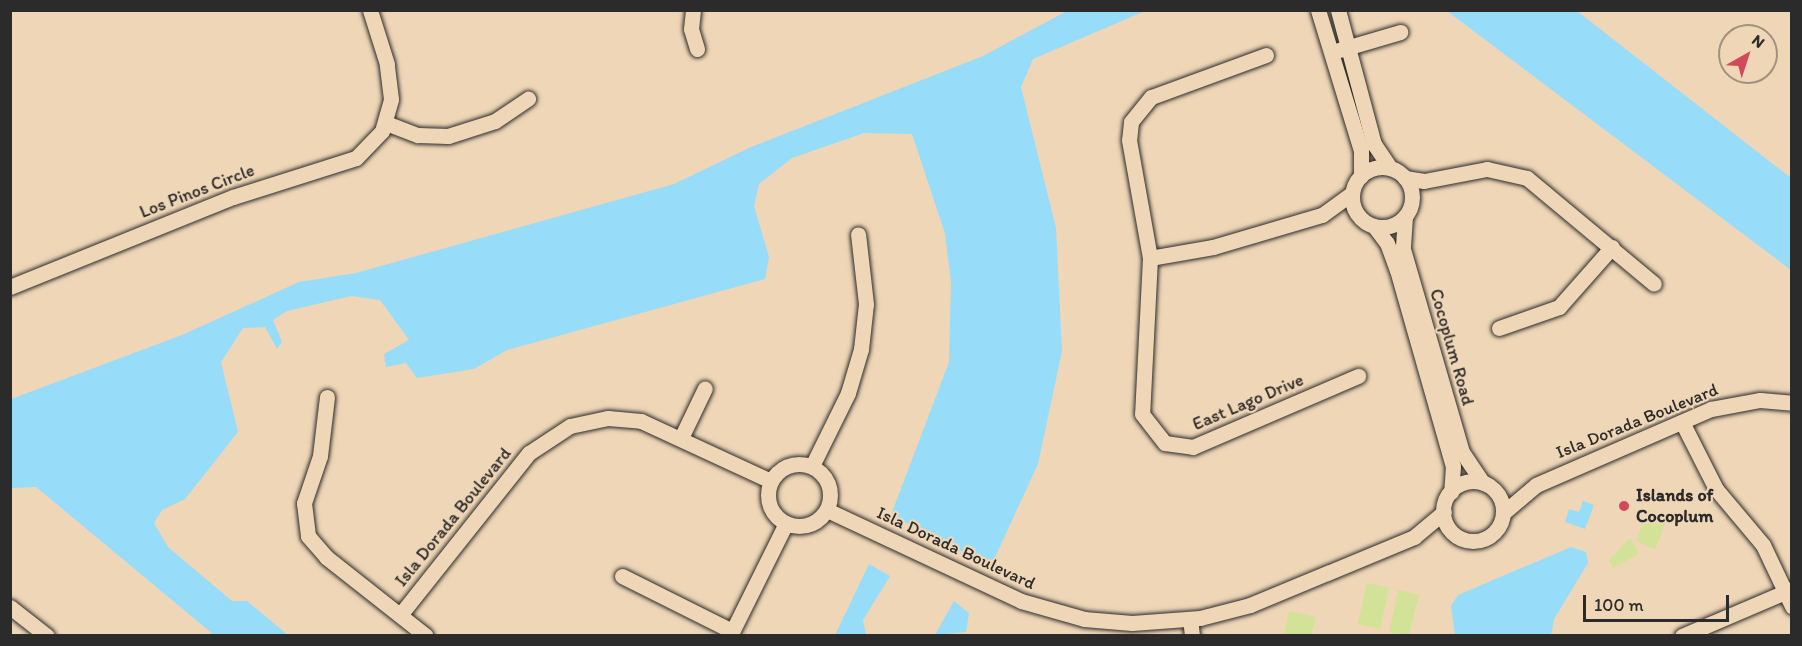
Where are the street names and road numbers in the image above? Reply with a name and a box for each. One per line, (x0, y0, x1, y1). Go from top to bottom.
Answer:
street label: Los Pinos Circle (136, 159, 258, 223)
street label: Cocoplum Road (1425, 286, 1479, 408)
street label: East Lago Drive (1189, 369, 1307, 435)
street label: Isla Dorada Boulevard (1553, 379, 1721, 463)
street label: Isla Dorada Boulevard (390, 443, 516, 591)
street label: Isla Dorada Boulevard (873, 502, 1039, 594)

